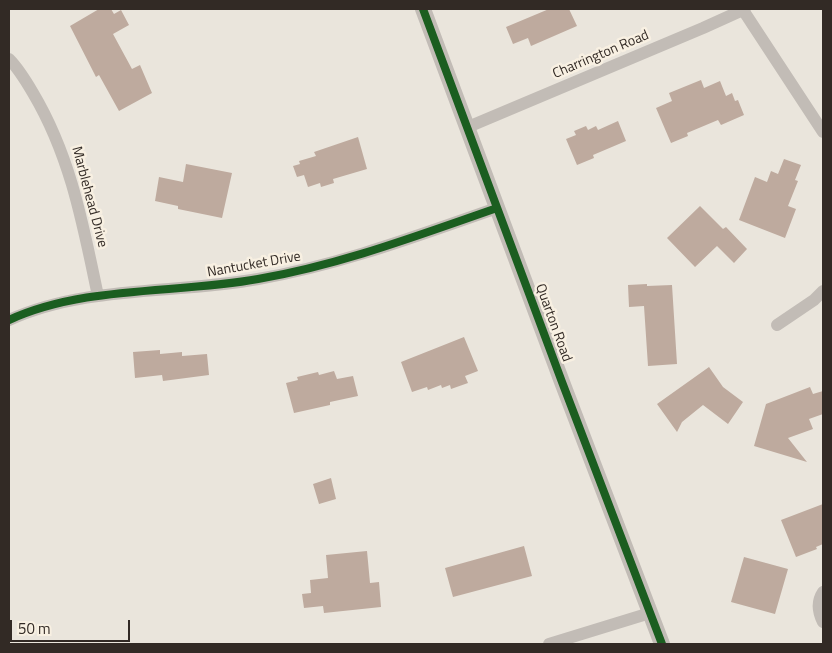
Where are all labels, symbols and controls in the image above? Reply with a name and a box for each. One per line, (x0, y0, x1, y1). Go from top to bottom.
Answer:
street label: Charrington Road (550, 27, 652, 83)
street label: Marblehead Drive (67, 145, 111, 249)
street label: Nantucket Drive (206, 249, 302, 281)
street label: Quarton Road (531, 282, 575, 364)
scale bar (12, 610, 132, 642)
text: 50 m (18, 617, 51, 640)

